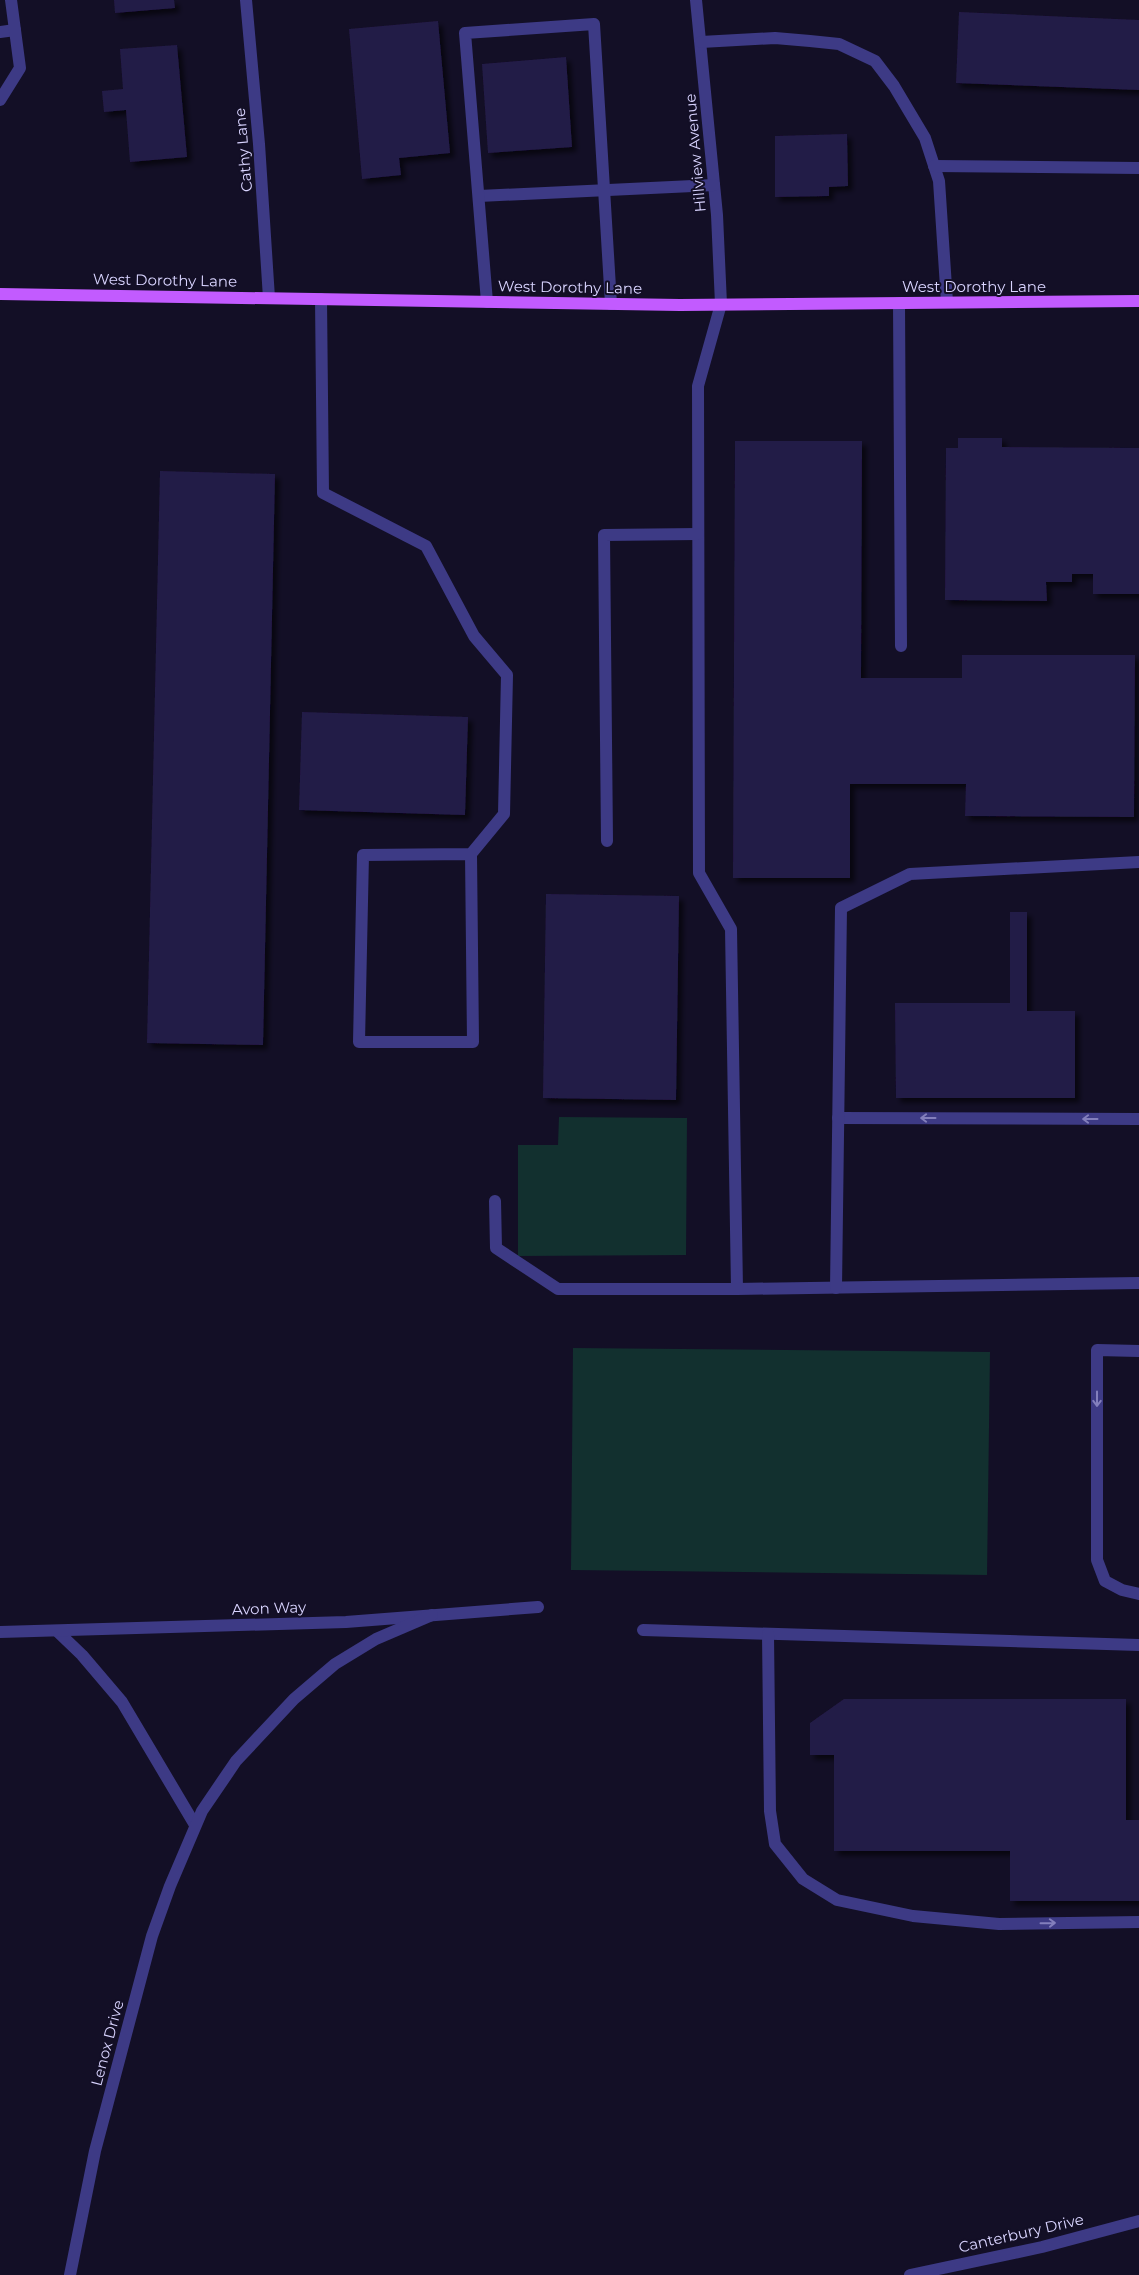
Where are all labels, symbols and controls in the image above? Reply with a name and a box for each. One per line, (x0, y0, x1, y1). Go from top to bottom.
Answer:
street label: Hillview Avenue (680, 93, 710, 213)
street label: Cathy Lane (230, 107, 256, 193)
street label: West Dorothy Lane (93, 269, 237, 291)
street label: West Dorothy Lane (498, 276, 642, 298)
street label: West Dorothy Lane (902, 277, 1046, 296)
one-way arrow (920, 1113, 936, 1123)
one-way arrow (1083, 1114, 1099, 1124)
one-way arrow (1092, 1390, 1102, 1407)
street label: Avon Way (232, 1597, 307, 1619)
one-way arrow (1040, 1918, 1056, 1928)
street label: Lenox Drive (86, 1998, 128, 2088)
street label: Canterbury Drive (957, 2209, 1085, 2257)

